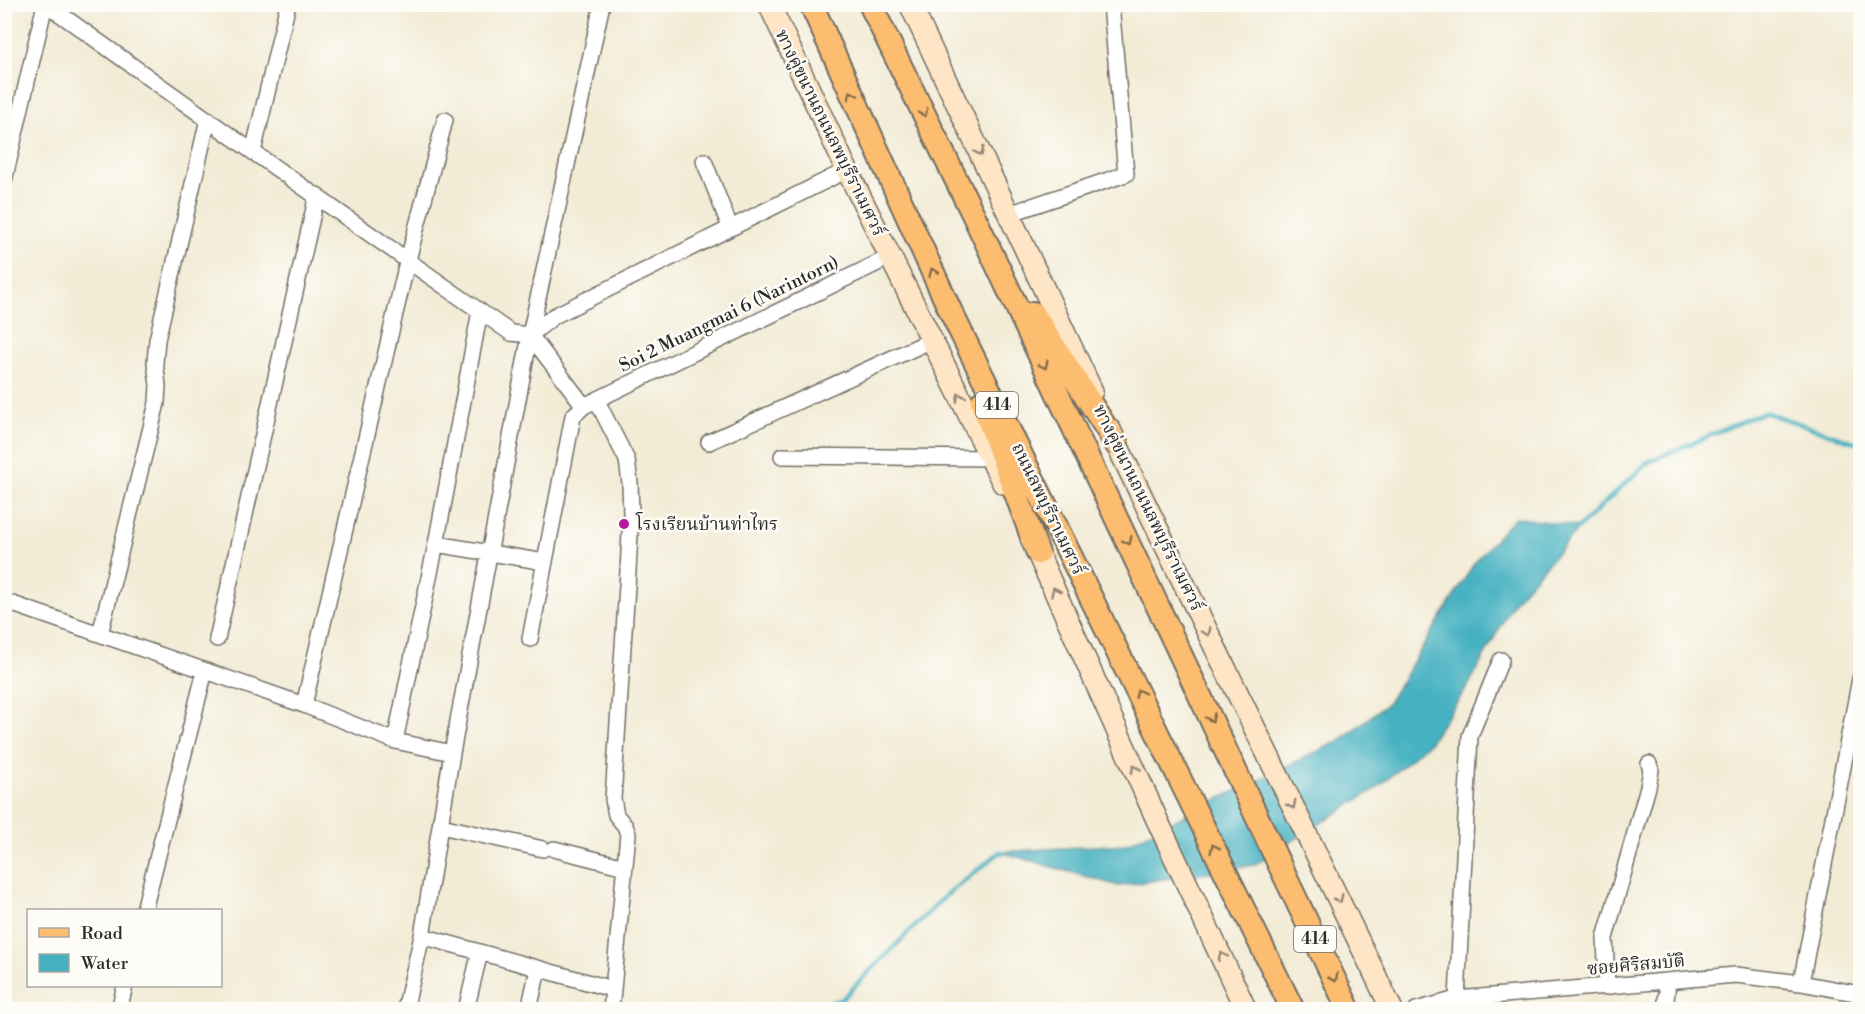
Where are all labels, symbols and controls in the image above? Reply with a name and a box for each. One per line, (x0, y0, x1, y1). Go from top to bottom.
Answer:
street label: ทางคู่ขนานถนนลพบุรีราเมศวร์ (770, 26, 891, 241)
one-way arrow (848, 90, 860, 101)
one-way arrow (916, 107, 928, 118)
one-way arrow (972, 146, 984, 157)
street label: Soi 2 Muangmai 6 (Narintorn) (615, 251, 843, 377)
one-way arrow (928, 268, 940, 279)
one-way arrow (1037, 358, 1049, 369)
road number: 414 (976, 392, 1018, 418)
one-way arrow (956, 393, 967, 403)
street label: ทางคู่ขนานถนนลพบุรีราเมศวร์ (1088, 401, 1209, 616)
street label: ถนนลพบุรีราเมศวร์ (1006, 439, 1090, 580)
place label: โรงเรียนบ้านท่าไทร (635, 511, 778, 536)
marker: โรงเรียนบ้านท่าไทร (617, 517, 631, 531)
one-way arrow (1120, 535, 1132, 546)
one-way arrow (1050, 586, 1062, 597)
one-way arrow (1200, 626, 1212, 637)
one-way arrow (1134, 688, 1146, 699)
one-way arrow (1203, 711, 1215, 722)
one-way arrow (1130, 764, 1142, 775)
one-way arrow (1285, 799, 1296, 809)
one-way arrow (1210, 843, 1222, 854)
one-way arrow (1331, 893, 1343, 904)
legend (27, 909, 222, 987)
text: Road (81, 922, 124, 945)
road number: 414 (1294, 926, 1336, 952)
street label: ซอยศิริสมบัติ (1586, 949, 1686, 981)
text: Water (80, 952, 129, 975)
one-way arrow (1217, 952, 1229, 963)
one-way arrow (1327, 971, 1338, 982)

